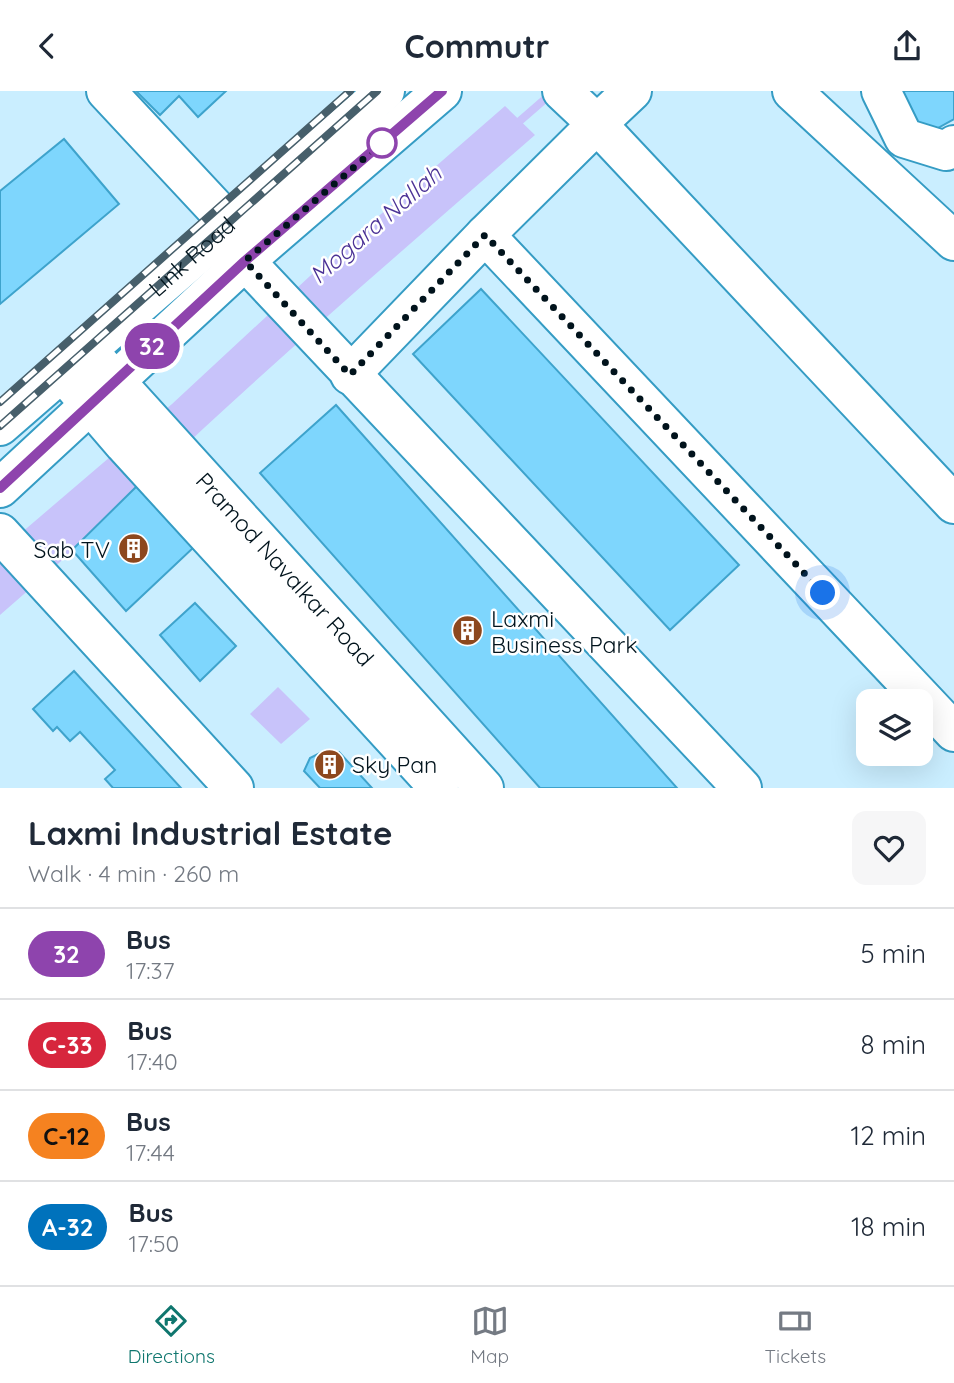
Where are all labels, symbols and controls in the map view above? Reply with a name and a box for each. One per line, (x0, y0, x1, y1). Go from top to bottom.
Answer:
text: Commutr (405, 26, 549, 66)
icon: back (28, 27, 66, 65)
icon: share (888, 27, 926, 65)
unlabelled marker (367, 128, 397, 158)
water label: Mogara Nallah (303, 158, 447, 289)
street label: Link Road (142, 210, 241, 302)
line badge: 32 (120, 323, 184, 369)
text: 32 (139, 331, 165, 361)
street label: Pramod Navalkar Road (190, 466, 381, 672)
building icon: Sab TV (116, 532, 150, 566)
place label: Sab TV (34, 535, 110, 564)
your location (805, 575, 840, 610)
place label: Laxmi Business Park (491, 604, 638, 659)
building icon: Laxmi Business Park (451, 614, 485, 648)
map controls (856, 689, 933, 766)
button: layers (856, 689, 933, 766)
building icon: Sky Pan (312, 747, 346, 781)
place label: Sky Pan (352, 750, 437, 779)
button: heart (852, 811, 926, 885)
text: Laxmi Industrial Estate (28, 812, 392, 853)
text: Walk · 4 min · 260 m (28, 859, 239, 888)
text: Bus (126, 923, 171, 956)
text: 5 min (860, 937, 926, 970)
text: 32 (53, 939, 80, 969)
text: 17:37 (126, 956, 174, 985)
text: Bus (127, 1014, 172, 1047)
text: 8 min (861, 1028, 926, 1061)
text: C-33 (42, 1030, 92, 1060)
text: 17:40 (127, 1047, 178, 1076)
text: Bus (126, 1105, 171, 1138)
text: 12 min (851, 1119, 926, 1152)
text: C-12 (43, 1121, 90, 1151)
text: 17:44 (126, 1138, 175, 1167)
text: Bus (128, 1196, 173, 1229)
text: 18 min (851, 1210, 926, 1243)
text: A-32 (42, 1212, 93, 1242)
text: 17:50 (128, 1229, 179, 1258)
tab: Directions (128, 1302, 215, 1368)
tab: Map (470, 1302, 509, 1368)
tab: Tickets (765, 1302, 826, 1368)

